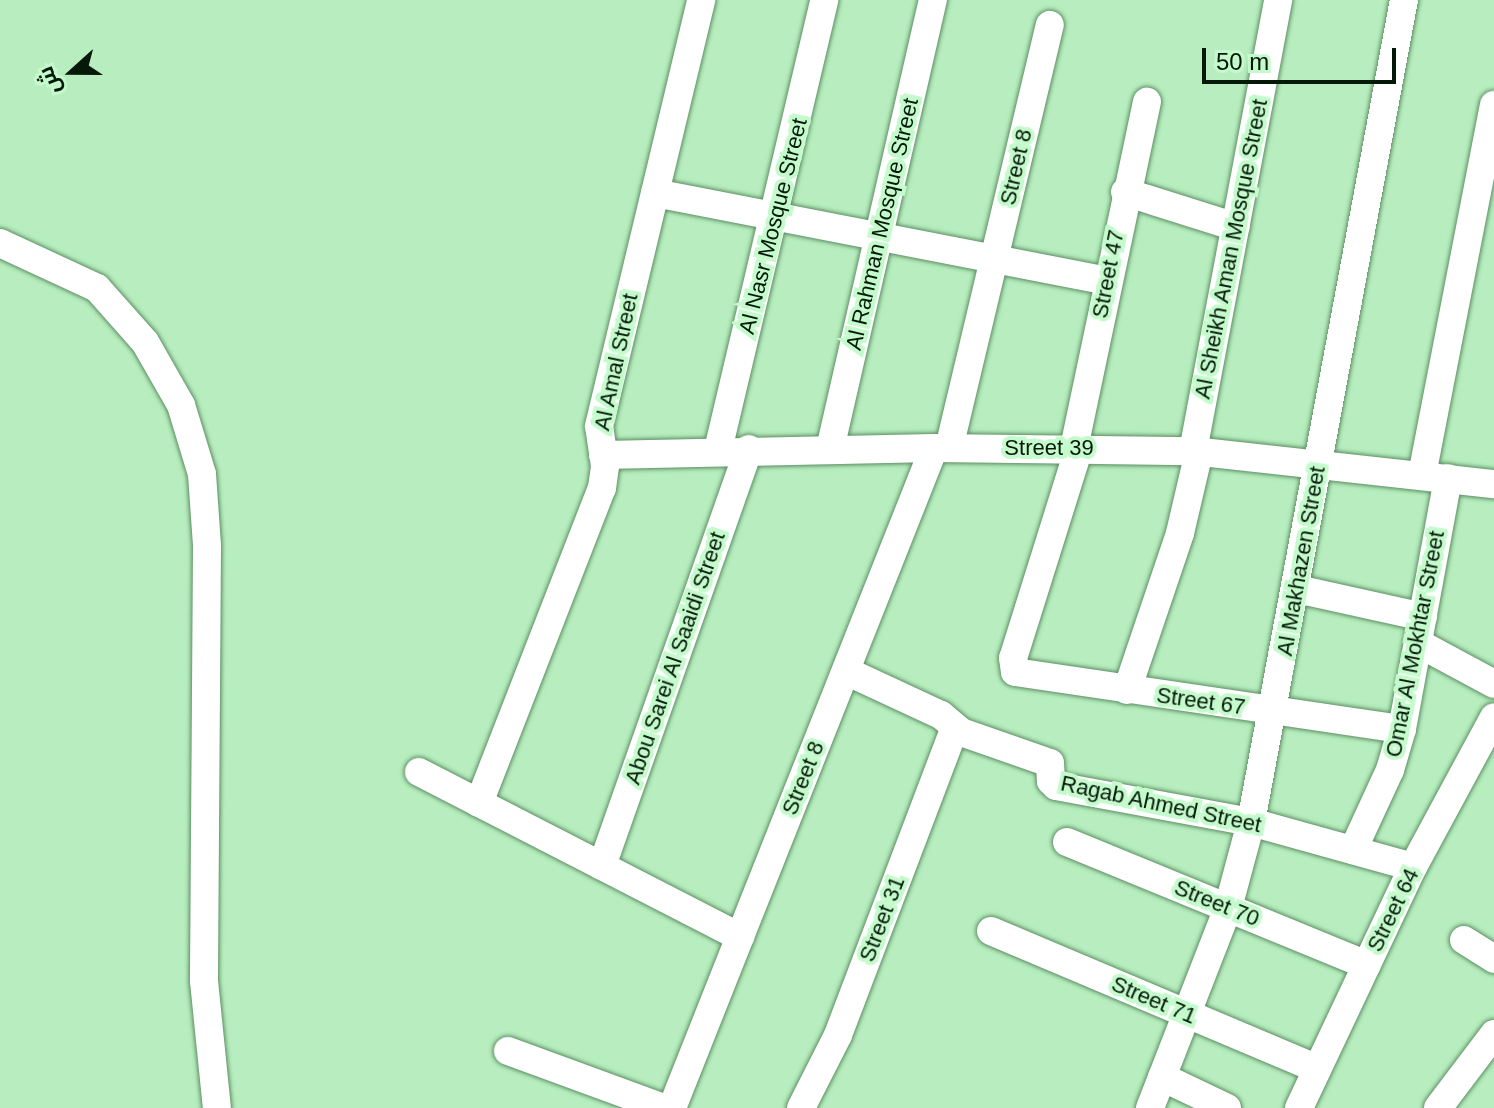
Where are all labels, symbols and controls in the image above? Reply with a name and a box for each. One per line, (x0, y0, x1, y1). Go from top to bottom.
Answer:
north arrow (32, 32, 112, 112)
scale bar (1206, 32, 1400, 82)
text: 50 m (1216, 48, 1269, 75)
text: ش (32, 63, 66, 98)
street label: Al Rahman Mosque Street (840, 95, 924, 353)
street label: Al Sheikh Aman Mosque Street (1189, 96, 1273, 402)
street label: Al Nasr Mosque Street (733, 115, 813, 337)
street label: Street 8 (994, 126, 1038, 208)
street label: Street 47 (1087, 228, 1129, 320)
street label: Al Amal Street (588, 290, 644, 434)
street label: Street 39 (1004, 435, 1094, 461)
street label: Al Makhazen Street (1271, 464, 1331, 658)
street label: Abou Sarei Al Saaidi Street (619, 528, 731, 788)
street label: Omar Al Mokhtar Street (1380, 528, 1450, 760)
street label: Street 67 (1155, 682, 1247, 720)
street label: Street 8 (776, 737, 830, 819)
street label: Ragab Ahmed Street (1058, 770, 1264, 838)
street label: Street 64 (1362, 864, 1424, 956)
street label: Street 31 (854, 873, 910, 965)
street label: Street 70 (1171, 874, 1263, 932)
street label: Street 71 (1108, 970, 1200, 1030)

